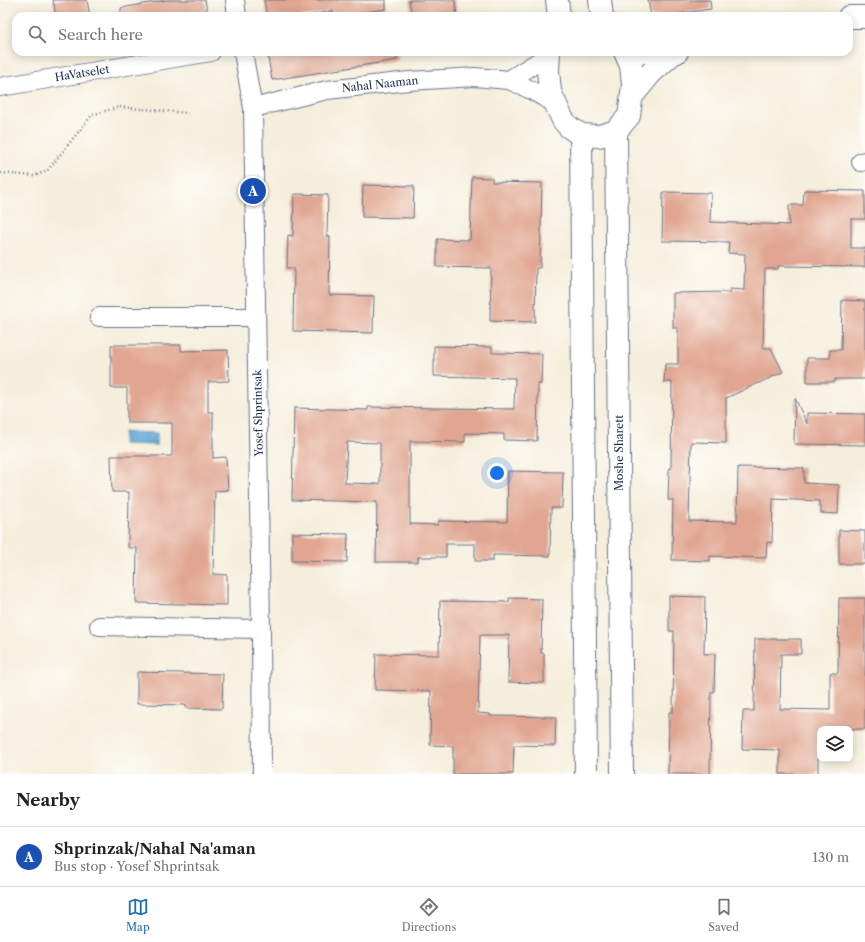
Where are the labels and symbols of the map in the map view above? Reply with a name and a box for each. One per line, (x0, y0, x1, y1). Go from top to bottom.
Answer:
street label: HaVatselet (54, 62, 110, 84)
street label: Nahal Naaman (341, 73, 419, 95)
pin: A (240, 176, 266, 206)
street label: Yosef Shprintsak (250, 369, 266, 458)
street label: Moshe Sharett (612, 415, 626, 491)
your location (487, 463, 507, 483)

